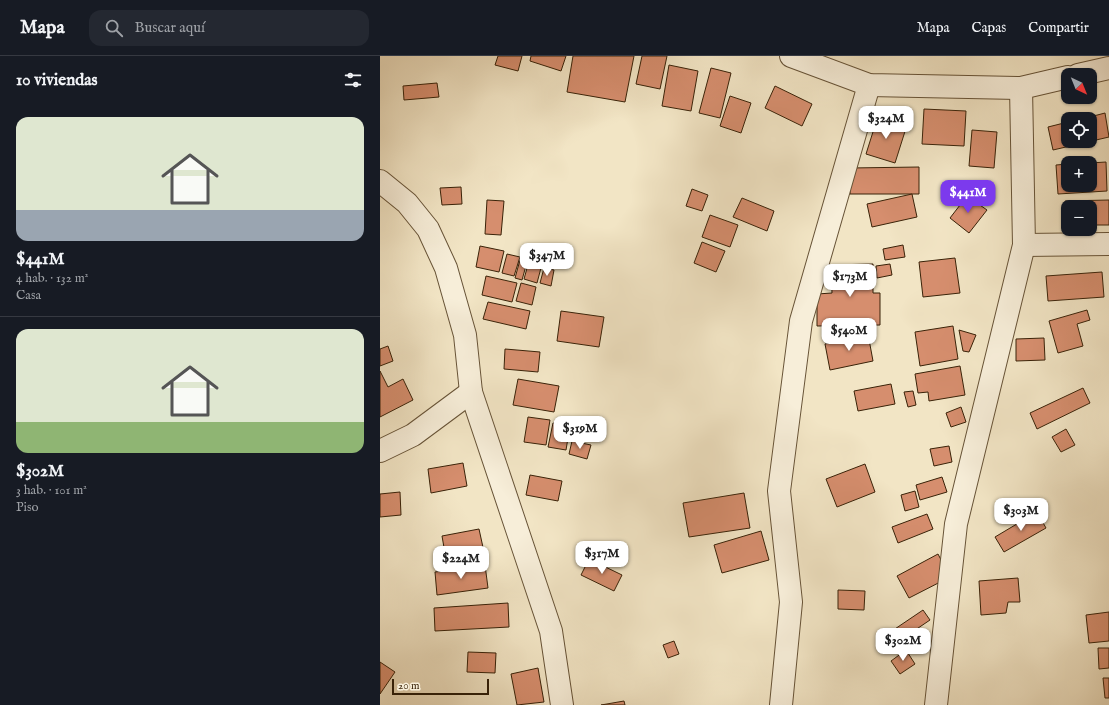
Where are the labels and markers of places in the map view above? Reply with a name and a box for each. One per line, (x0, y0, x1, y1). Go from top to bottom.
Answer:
pin: $324M (858, 106, 914, 140)
pin: $441M (940, 180, 996, 214)
pin: $347M (519, 243, 575, 277)
pin: $173M (822, 264, 878, 298)
pin: $540M (821, 318, 877, 352)
pin: $319M (552, 416, 608, 450)
pin: $303M (993, 498, 1049, 532)
pin: $317M (574, 541, 630, 575)
pin: $224M (433, 546, 489, 580)
pin: $302M (875, 628, 931, 662)

